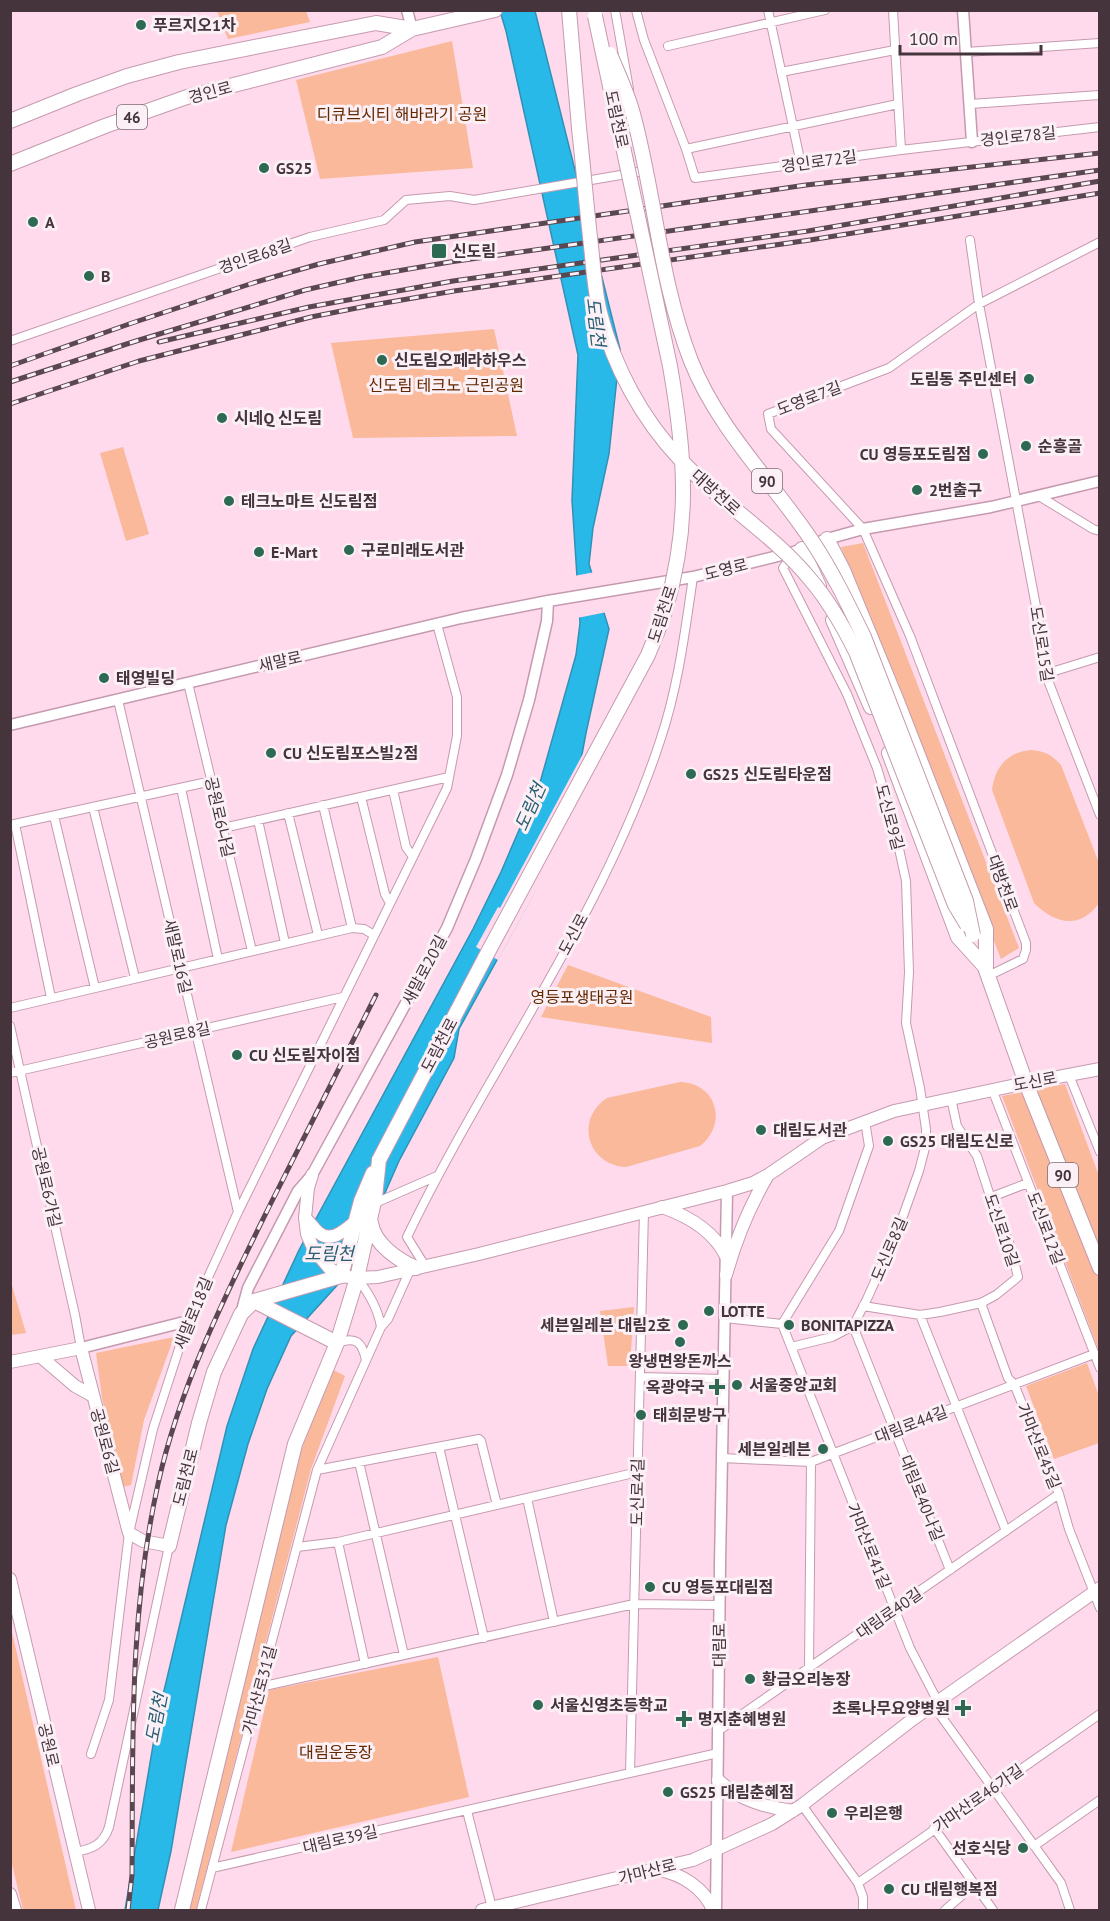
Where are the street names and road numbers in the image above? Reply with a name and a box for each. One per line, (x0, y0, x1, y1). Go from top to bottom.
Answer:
street label: 경인로 (186, 77, 234, 107)
street label: 도림천로 (601, 88, 633, 150)
road number: 46 (117, 105, 147, 129)
street label: 경인로78길 (979, 122, 1057, 150)
street label: 경인로72길 (780, 146, 858, 176)
street label: 경인로68길 (216, 234, 294, 278)
street label: 도영로7길 (774, 377, 844, 419)
street label: 대방천로 (687, 465, 745, 519)
road number: 90 (752, 469, 782, 493)
street label: 도영로 (702, 554, 750, 584)
street label: 도림천로 (643, 583, 681, 645)
street label: 도신로15길 (1026, 605, 1058, 683)
street label: 새말로 (256, 646, 304, 676)
street label: 공원로6나길 (201, 775, 239, 859)
street label: 도신로9길 (872, 782, 908, 852)
street label: 대방천로 (984, 852, 1023, 914)
street label: 도신로 (554, 910, 592, 958)
street label: 새말로16길 (160, 917, 196, 995)
street label: 새말로20길 (397, 932, 451, 1008)
street label: 도림천로 (416, 1014, 462, 1076)
street label: 공원로8길 (142, 1018, 212, 1052)
street label: 도신로 (1011, 1067, 1059, 1095)
street label: 공원로6가길 (28, 1145, 66, 1229)
road number: 90 (1048, 1163, 1078, 1187)
street label: 도신로12길 (1023, 1189, 1069, 1267)
street label: 도신로10길 (980, 1191, 1024, 1269)
street label: 도신로8길 (867, 1214, 911, 1284)
street label: 새말로18길 (169, 1274, 217, 1352)
street label: 가마산로45길 (1013, 1400, 1065, 1492)
street label: 대림로44길 (872, 1401, 950, 1447)
street label: 공원로6길 (87, 1406, 123, 1476)
street label: 도림천로 (168, 1446, 202, 1508)
street label: 대림로40나길 (896, 1452, 948, 1544)
street label: 도신로4길 (626, 1458, 648, 1526)
street label: 가마산로41길 (843, 1500, 895, 1592)
street label: 대림로40길 (852, 1583, 926, 1643)
street label: 대림로 (709, 1623, 729, 1667)
street label: 가마산로31길 (238, 1643, 280, 1737)
street label: 공원로 (34, 1721, 64, 1769)
street label: 가마산로46가길 (929, 1759, 1027, 1837)
street label: 대림로39길 (301, 1821, 379, 1857)
street label: 가마산로 (616, 1854, 678, 1888)

